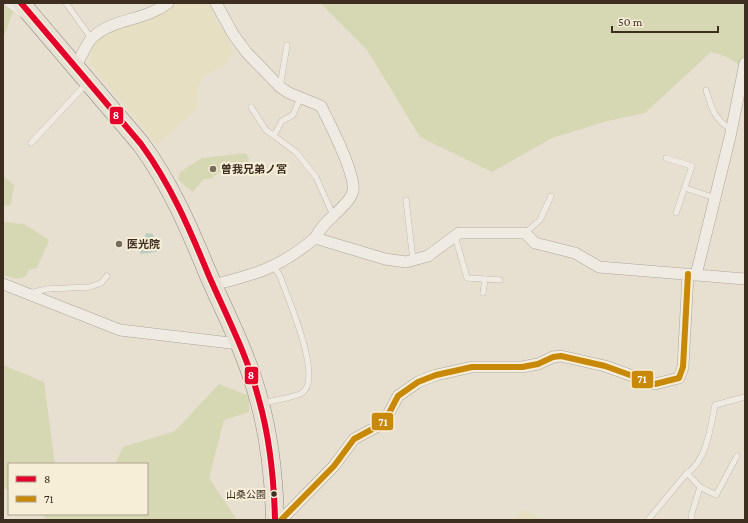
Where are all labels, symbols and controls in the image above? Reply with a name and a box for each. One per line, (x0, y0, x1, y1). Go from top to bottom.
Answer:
scale bar (612, 8, 718, 34)
text: 50 m (618, 15, 643, 29)
line badge: 8 (109, 106, 124, 125)
text: 8 (113, 109, 119, 121)
place label: 曽我兄弟ノ宮 (221, 163, 287, 175)
marker: 曽我兄弟ノ宮 (208, 164, 218, 174)
place label: 医光院 (127, 238, 160, 250)
marker: 医光院 (114, 239, 124, 249)
line badge: 8 (244, 366, 259, 385)
text: 8 (248, 369, 254, 381)
line badge: 71 (631, 370, 654, 389)
text: 71 (637, 373, 647, 385)
line badge: 71 (371, 412, 394, 431)
text: 71 (378, 416, 388, 428)
legend (8, 463, 148, 515)
text: 8 (44, 472, 50, 486)
place label: 山桑公園 (226, 489, 266, 500)
marker: 山桑公園 (269, 489, 279, 499)
text: 71 (44, 492, 54, 506)

